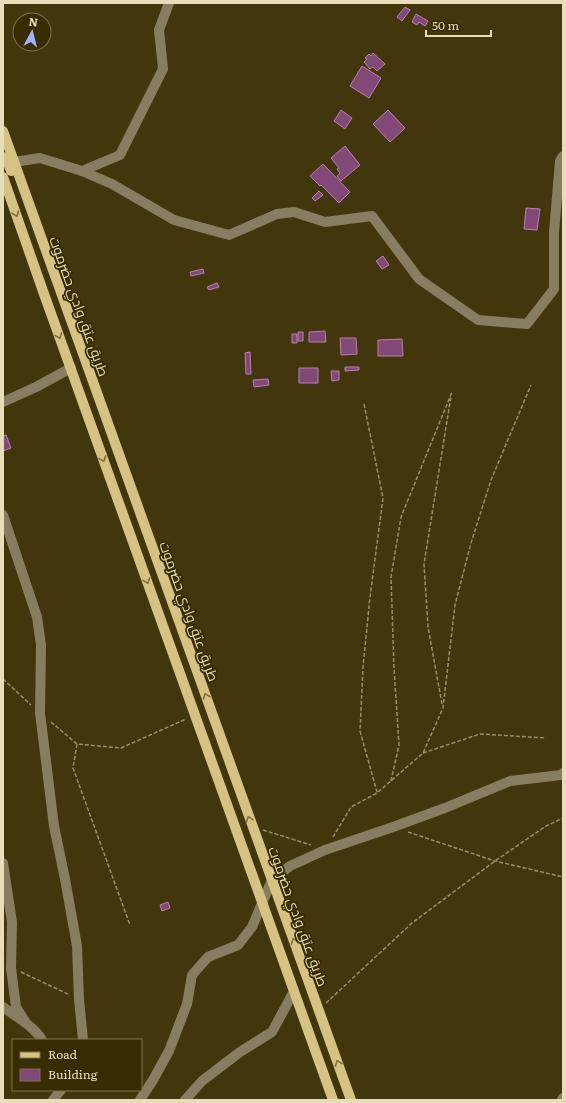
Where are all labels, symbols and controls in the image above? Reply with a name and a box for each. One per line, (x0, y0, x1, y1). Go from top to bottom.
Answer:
north arrow (12, 12, 52, 52)
scale bar (426, 12, 491, 38)
text: N (28, 13, 39, 30)
text: 50 m (432, 16, 459, 34)
one-way arrow (11, 210, 20, 217)
street label: طريق عتق وادي حضرموت (43, 233, 115, 380)
one-way arrow (54, 333, 63, 340)
one-way arrow (98, 455, 107, 462)
street label: طريق عتق وادي حضرموت (153, 538, 225, 685)
one-way arrow (143, 577, 151, 584)
one-way arrow (202, 693, 211, 700)
one-way arrow (246, 815, 254, 822)
street label: طريق عتق وادي حضرموت (262, 843, 334, 990)
one-way arrow (290, 938, 298, 945)
legend (12, 1039, 142, 1091)
text: Road (48, 1045, 78, 1063)
one-way arrow (334, 1060, 342, 1067)
text: Building (48, 1065, 98, 1083)

